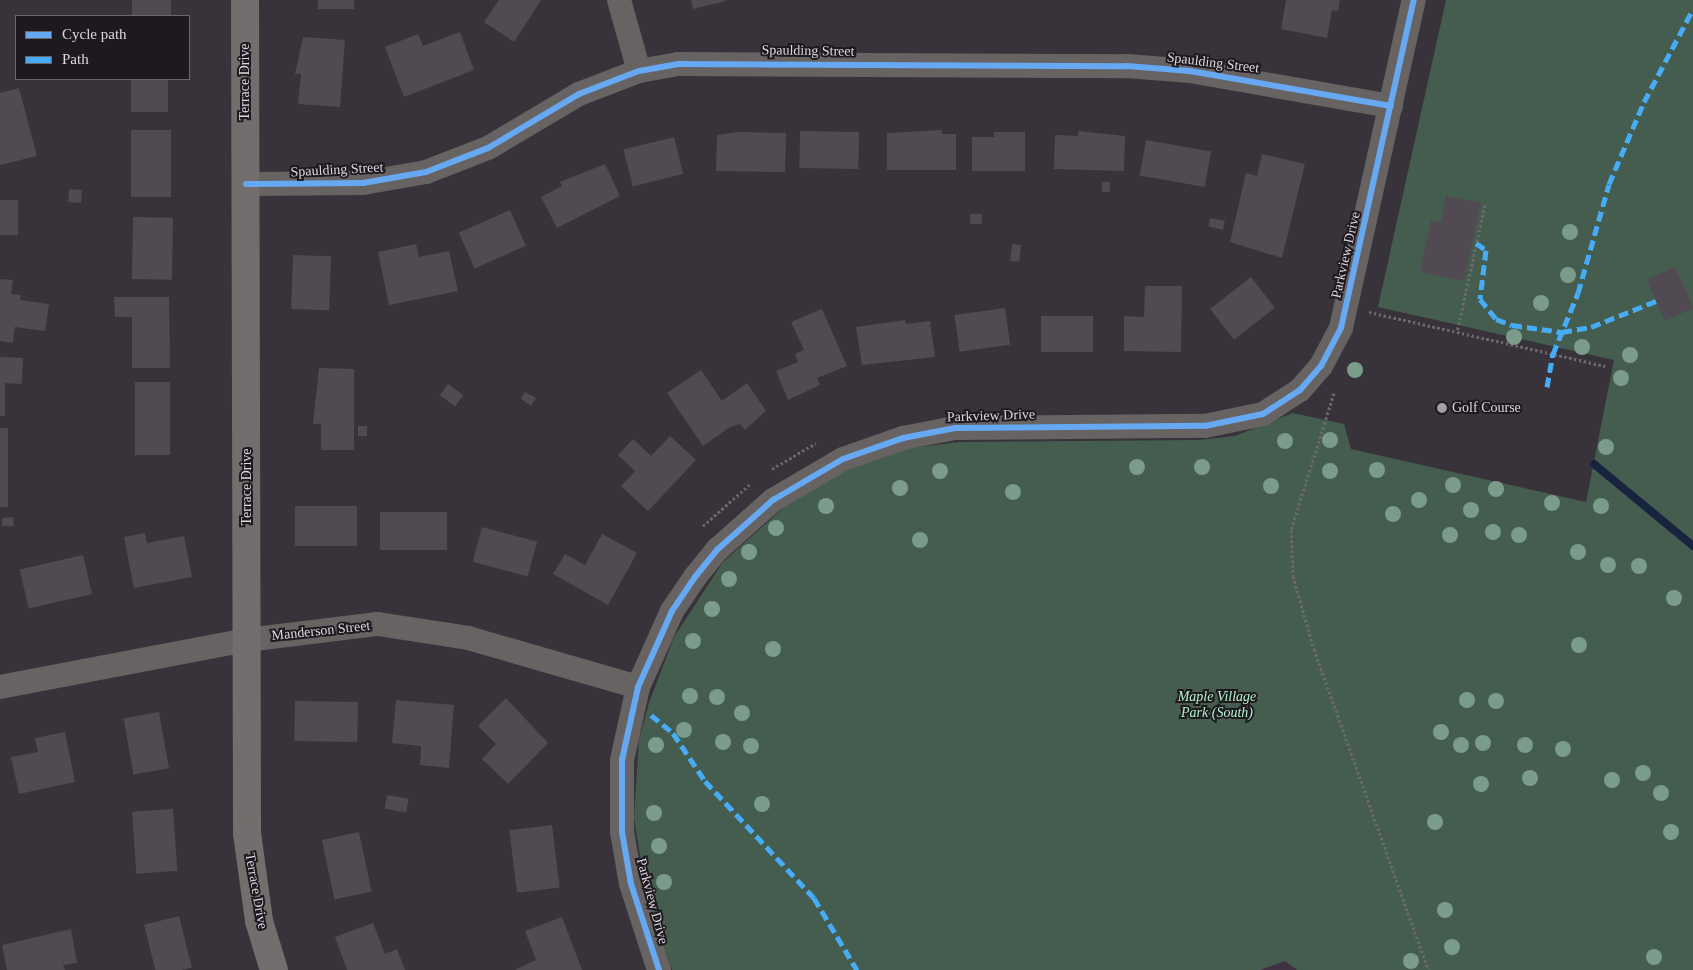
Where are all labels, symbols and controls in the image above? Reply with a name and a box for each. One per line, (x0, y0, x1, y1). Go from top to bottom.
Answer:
legend (15, 15, 190, 80)
text: Cycle path (62, 26, 127, 42)
street label: Spaulding Street (761, 42, 855, 60)
street label: Terrace Drive (237, 43, 253, 121)
street label: Spaulding Street (1166, 49, 1260, 77)
text: Path (62, 51, 89, 67)
street label: Spaulding Street (290, 159, 384, 181)
street label: Parkview Drive (1328, 210, 1364, 300)
place label: Golf Course (1452, 400, 1521, 416)
marker: Golf Course (1436, 402, 1448, 414)
street label: Parkview Drive (947, 406, 1035, 426)
street label: Terrace Drive (239, 448, 255, 526)
street label: Manderson Street (271, 617, 371, 645)
park label: Maple Village Park (South) (1178, 689, 1256, 722)
street label: Terrace Drive (241, 852, 271, 930)
street label: Parkview Drive (632, 856, 672, 946)

